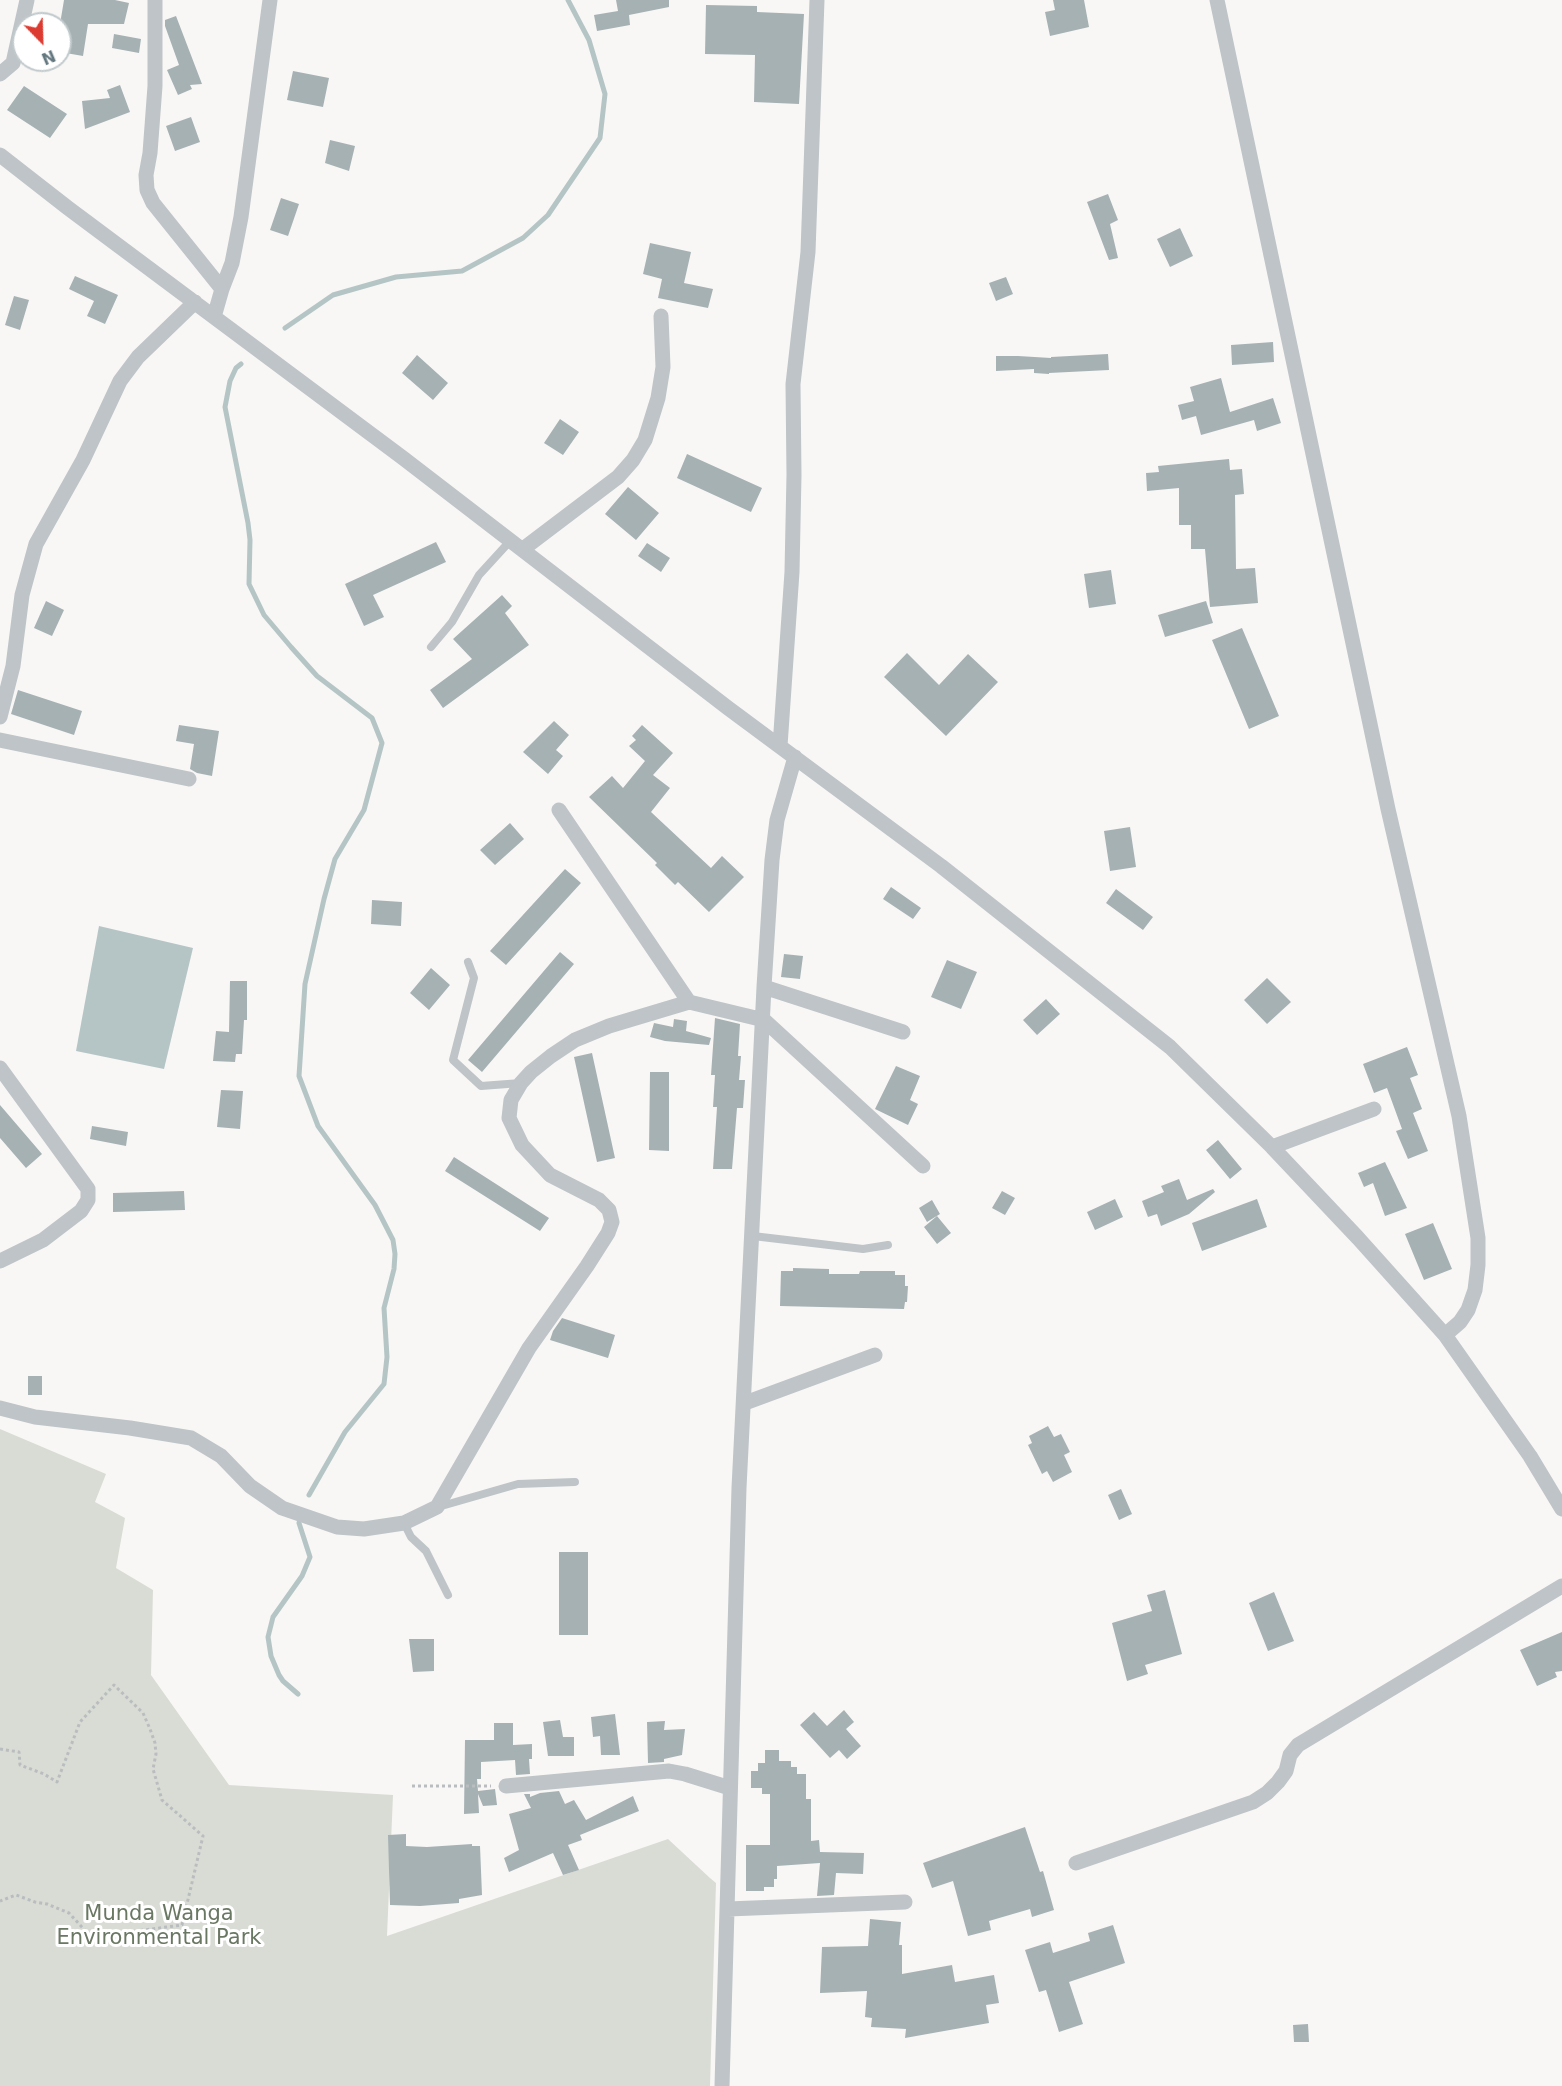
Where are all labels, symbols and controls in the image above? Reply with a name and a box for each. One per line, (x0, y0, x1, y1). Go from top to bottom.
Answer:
north arrow (12, 12, 72, 72)
text: N (39, 46, 58, 69)
park label: Munda Wanga Environmental Park (57, 1902, 261, 1952)

